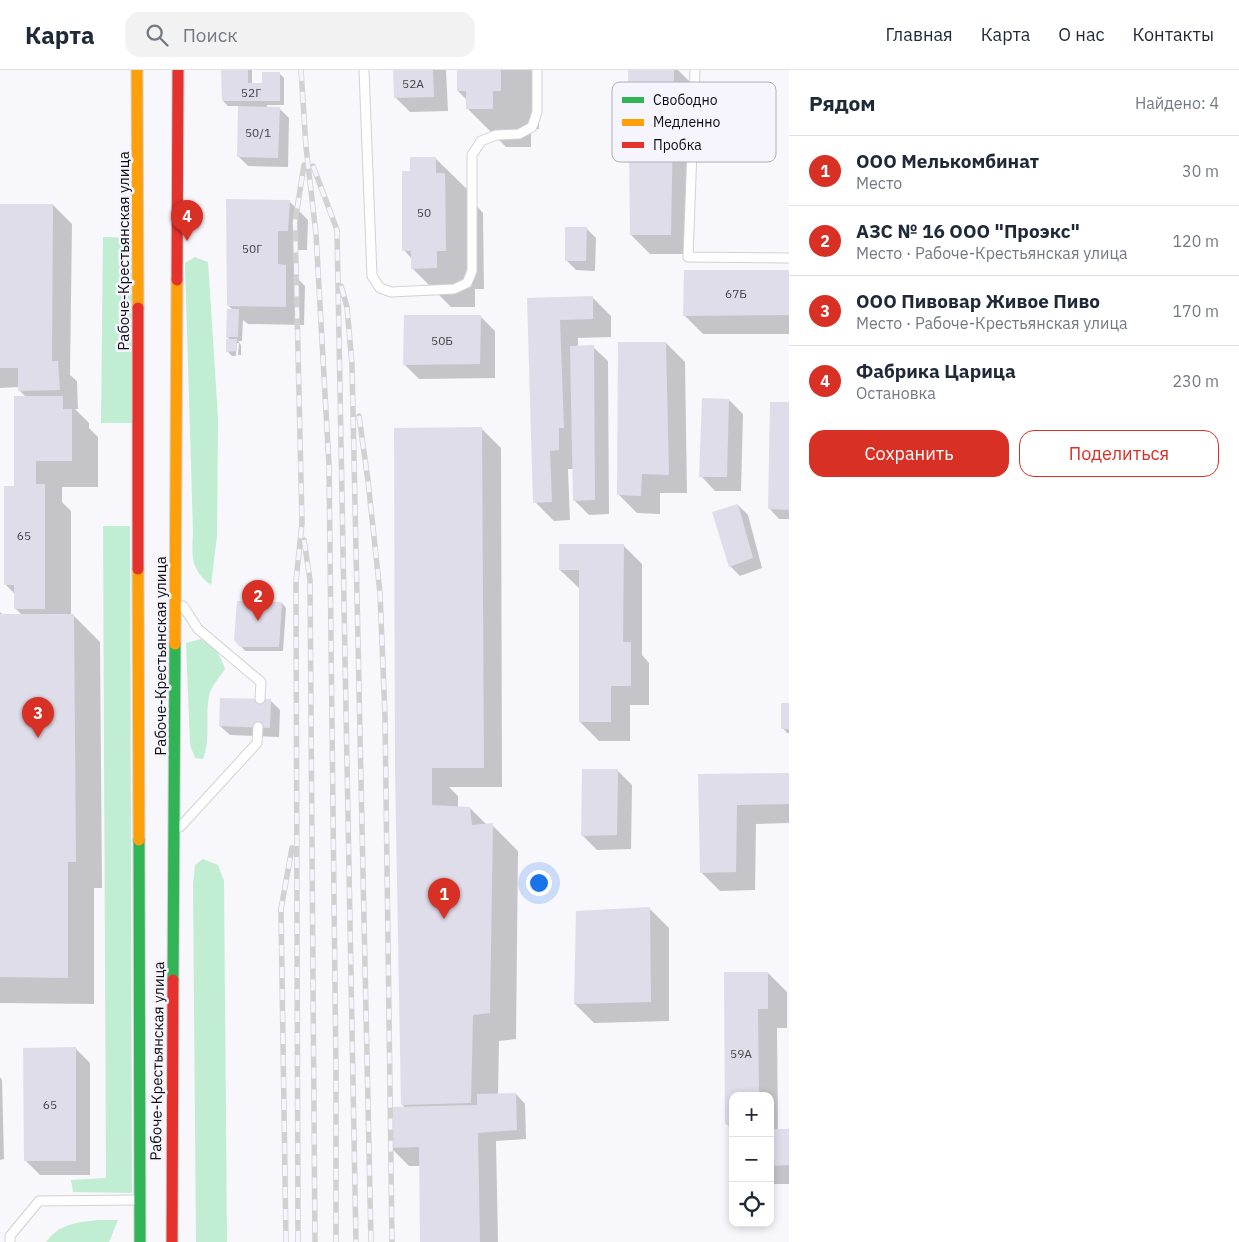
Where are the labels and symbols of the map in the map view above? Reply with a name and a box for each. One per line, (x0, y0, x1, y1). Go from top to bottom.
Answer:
house number: 52А (402, 76, 424, 91)
legend (612, 82, 776, 162)
house number: 52Г (241, 85, 261, 100)
text: Свободно (653, 91, 718, 109)
text: Медленно (653, 113, 721, 131)
house number: 50/1 (245, 125, 271, 140)
text: Пробка (653, 136, 702, 154)
street label: Рабоче-Крестьянская улица (114, 151, 133, 351)
pin: 4 (171, 200, 203, 241)
house number: 50 (417, 205, 431, 220)
house number: 50Г (242, 241, 262, 256)
house number: 67Б (725, 286, 747, 301)
house number: 50Б (431, 333, 453, 348)
house number: 65 (17, 528, 31, 543)
street label: Рабоче-Крестьянская улица (151, 556, 170, 756)
pin: 2 (242, 580, 274, 621)
pin: 3 (22, 697, 54, 738)
your location (526, 870, 552, 896)
pin: 1 (428, 878, 460, 919)
street label: Рабоче-Крестьянская улица (146, 961, 168, 1161)
house number: 59А (730, 1046, 752, 1061)
house number: 65 (43, 1097, 57, 1112)

